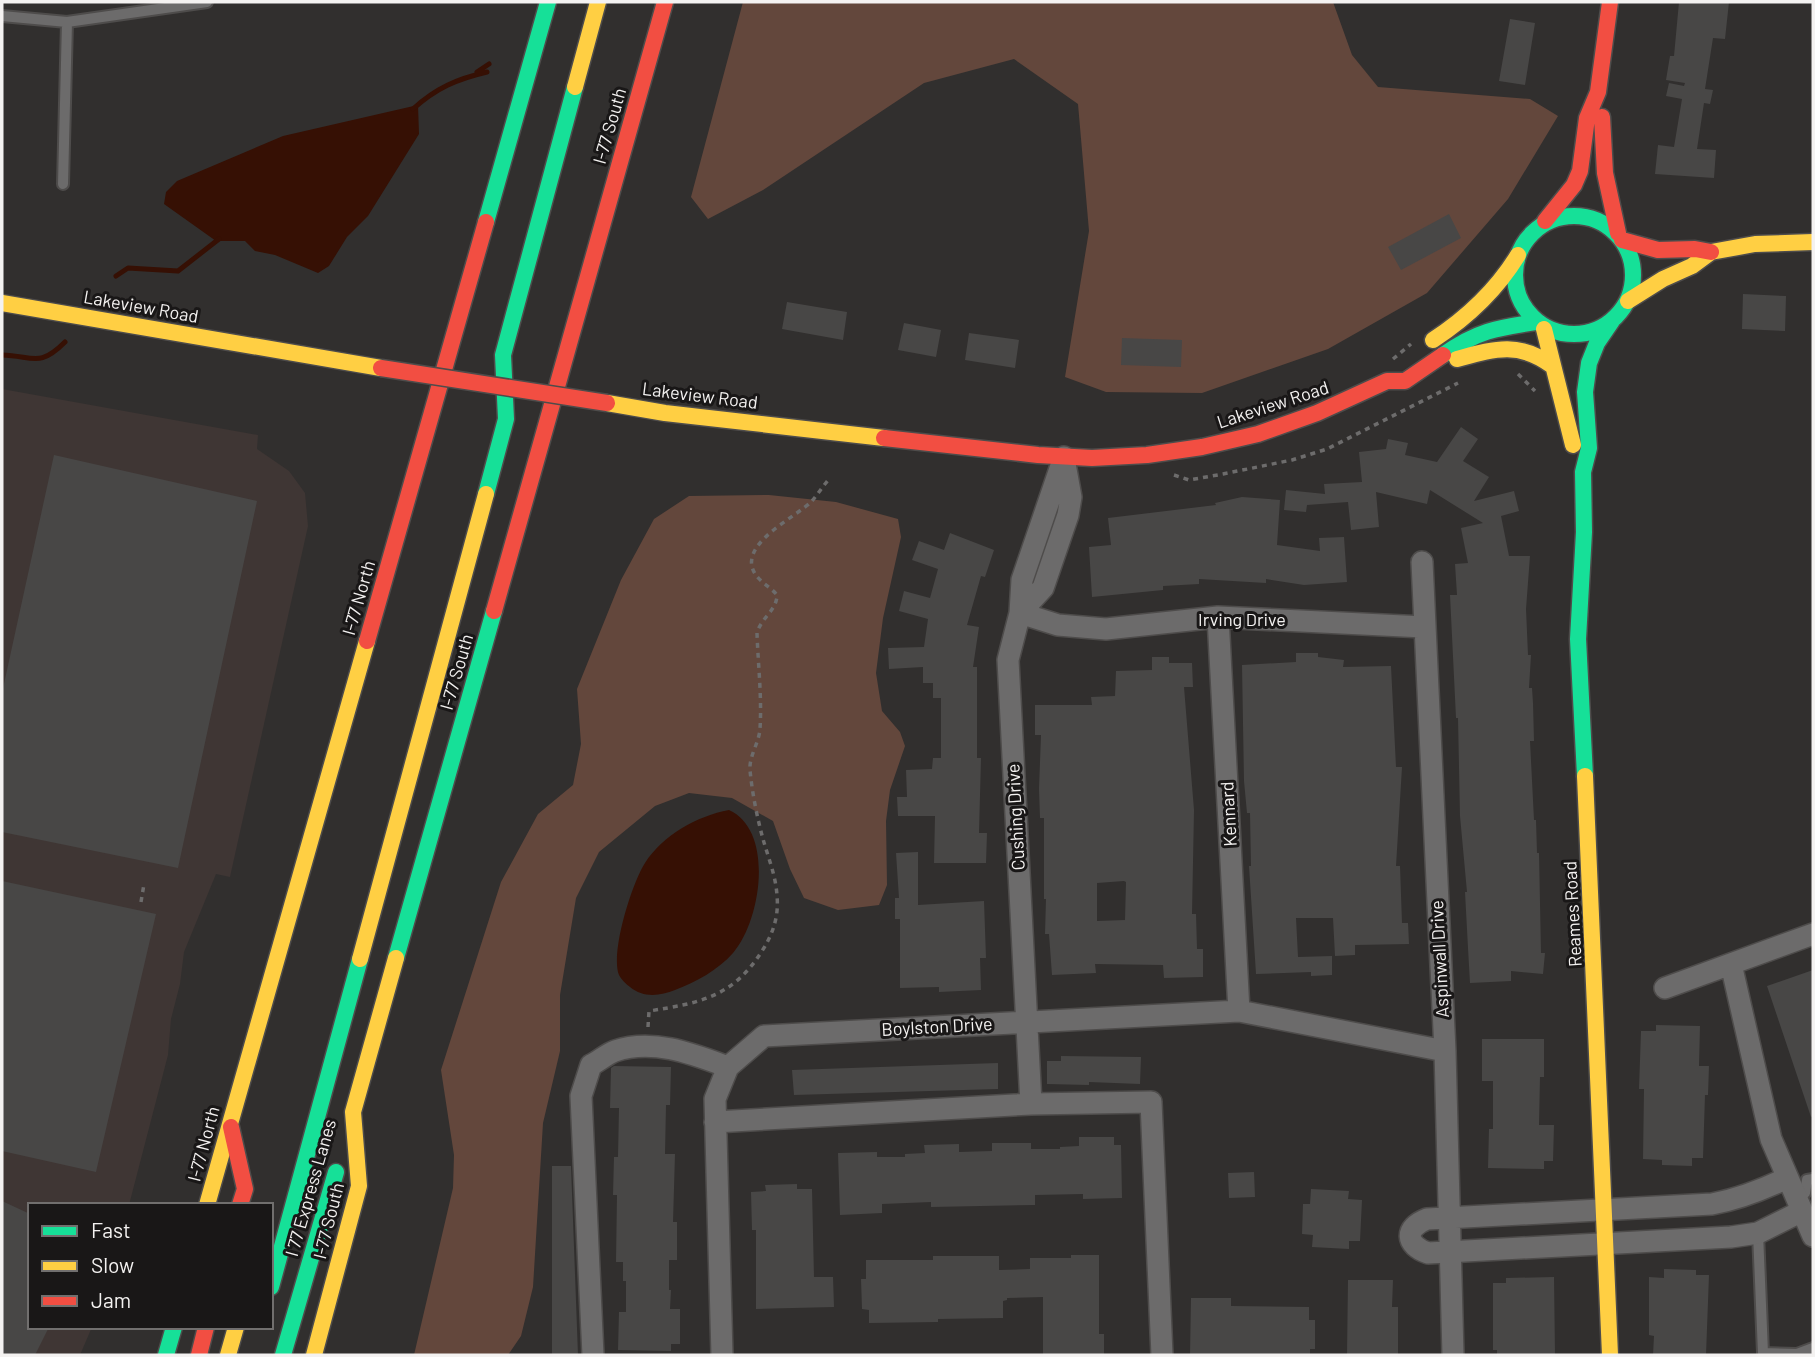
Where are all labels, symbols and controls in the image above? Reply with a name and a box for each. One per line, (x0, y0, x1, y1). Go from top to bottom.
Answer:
street label: I-77 South (588, 85, 630, 166)
street label: Lakeview Road (82, 285, 200, 327)
street label: Lakeview Road (1214, 376, 1331, 432)
street label: Lakeview Road (641, 377, 759, 413)
street label: I-77 North (337, 558, 379, 638)
street label: Irving Drive (1198, 608, 1286, 630)
street label: I-77 South (435, 631, 477, 712)
street label: Cushing Drive (1001, 763, 1029, 871)
street label: Kennard (1215, 781, 1241, 847)
street label: Reames Road (1558, 861, 1586, 968)
street label: Aspinwall Drive (1425, 900, 1453, 1018)
street label: Boylston Drive (881, 1012, 993, 1040)
street label: I-77 North (182, 1104, 224, 1184)
street label: I 77 Express Lanes (280, 1116, 340, 1259)
street label: I-77 South (308, 1180, 348, 1261)
legend (28, 1203, 273, 1329)
text: Fast (91, 1217, 131, 1242)
text: Slow (91, 1252, 134, 1277)
text: Jam (91, 1287, 131, 1312)

